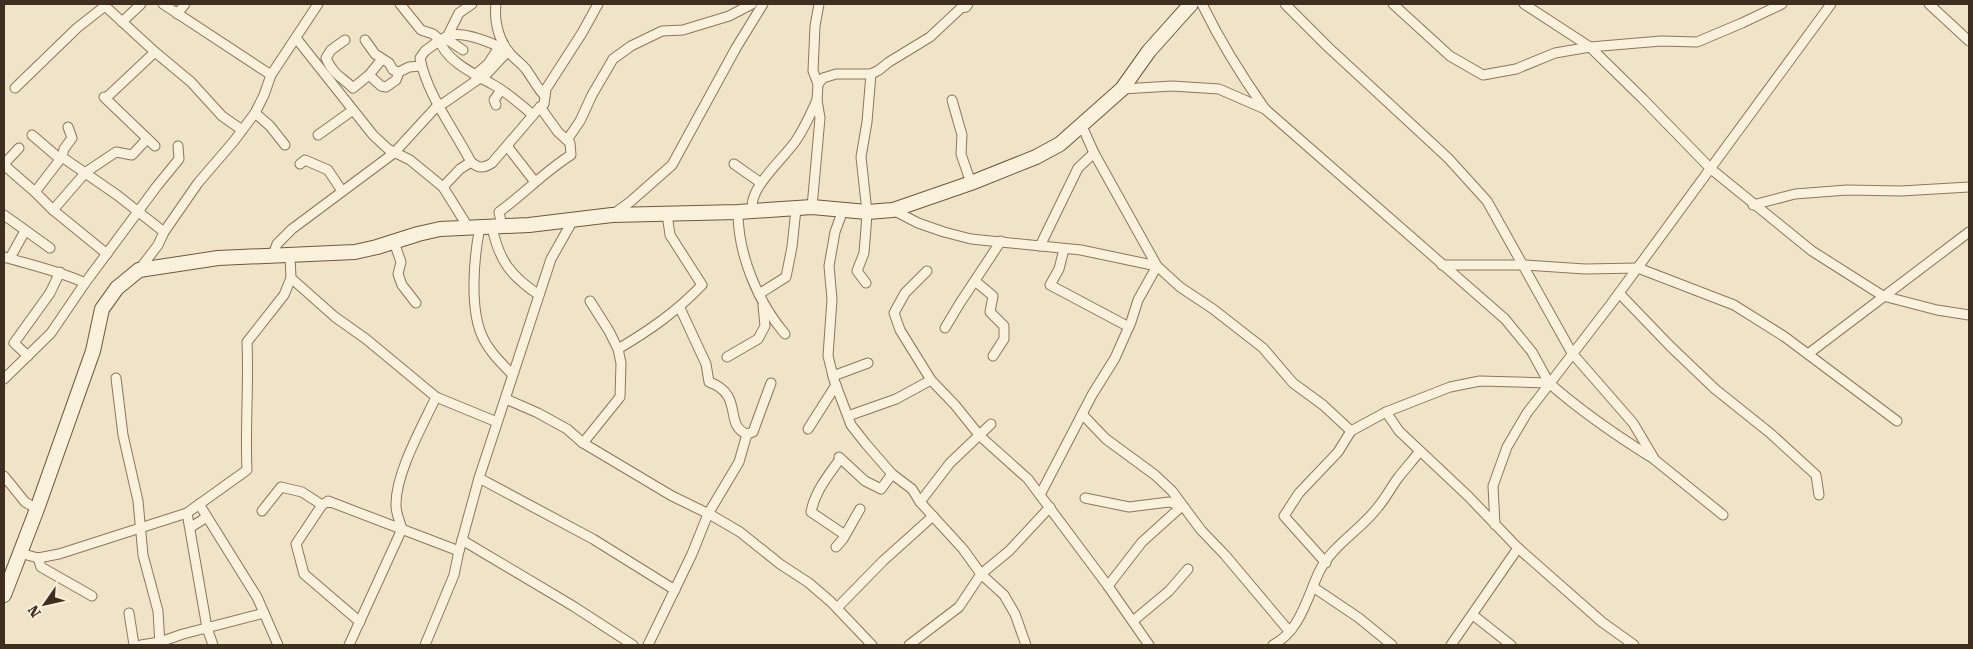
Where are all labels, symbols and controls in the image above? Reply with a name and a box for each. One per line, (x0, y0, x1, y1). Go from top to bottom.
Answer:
north arrow (20, 579, 70, 629)
text: N (24, 602, 44, 620)

